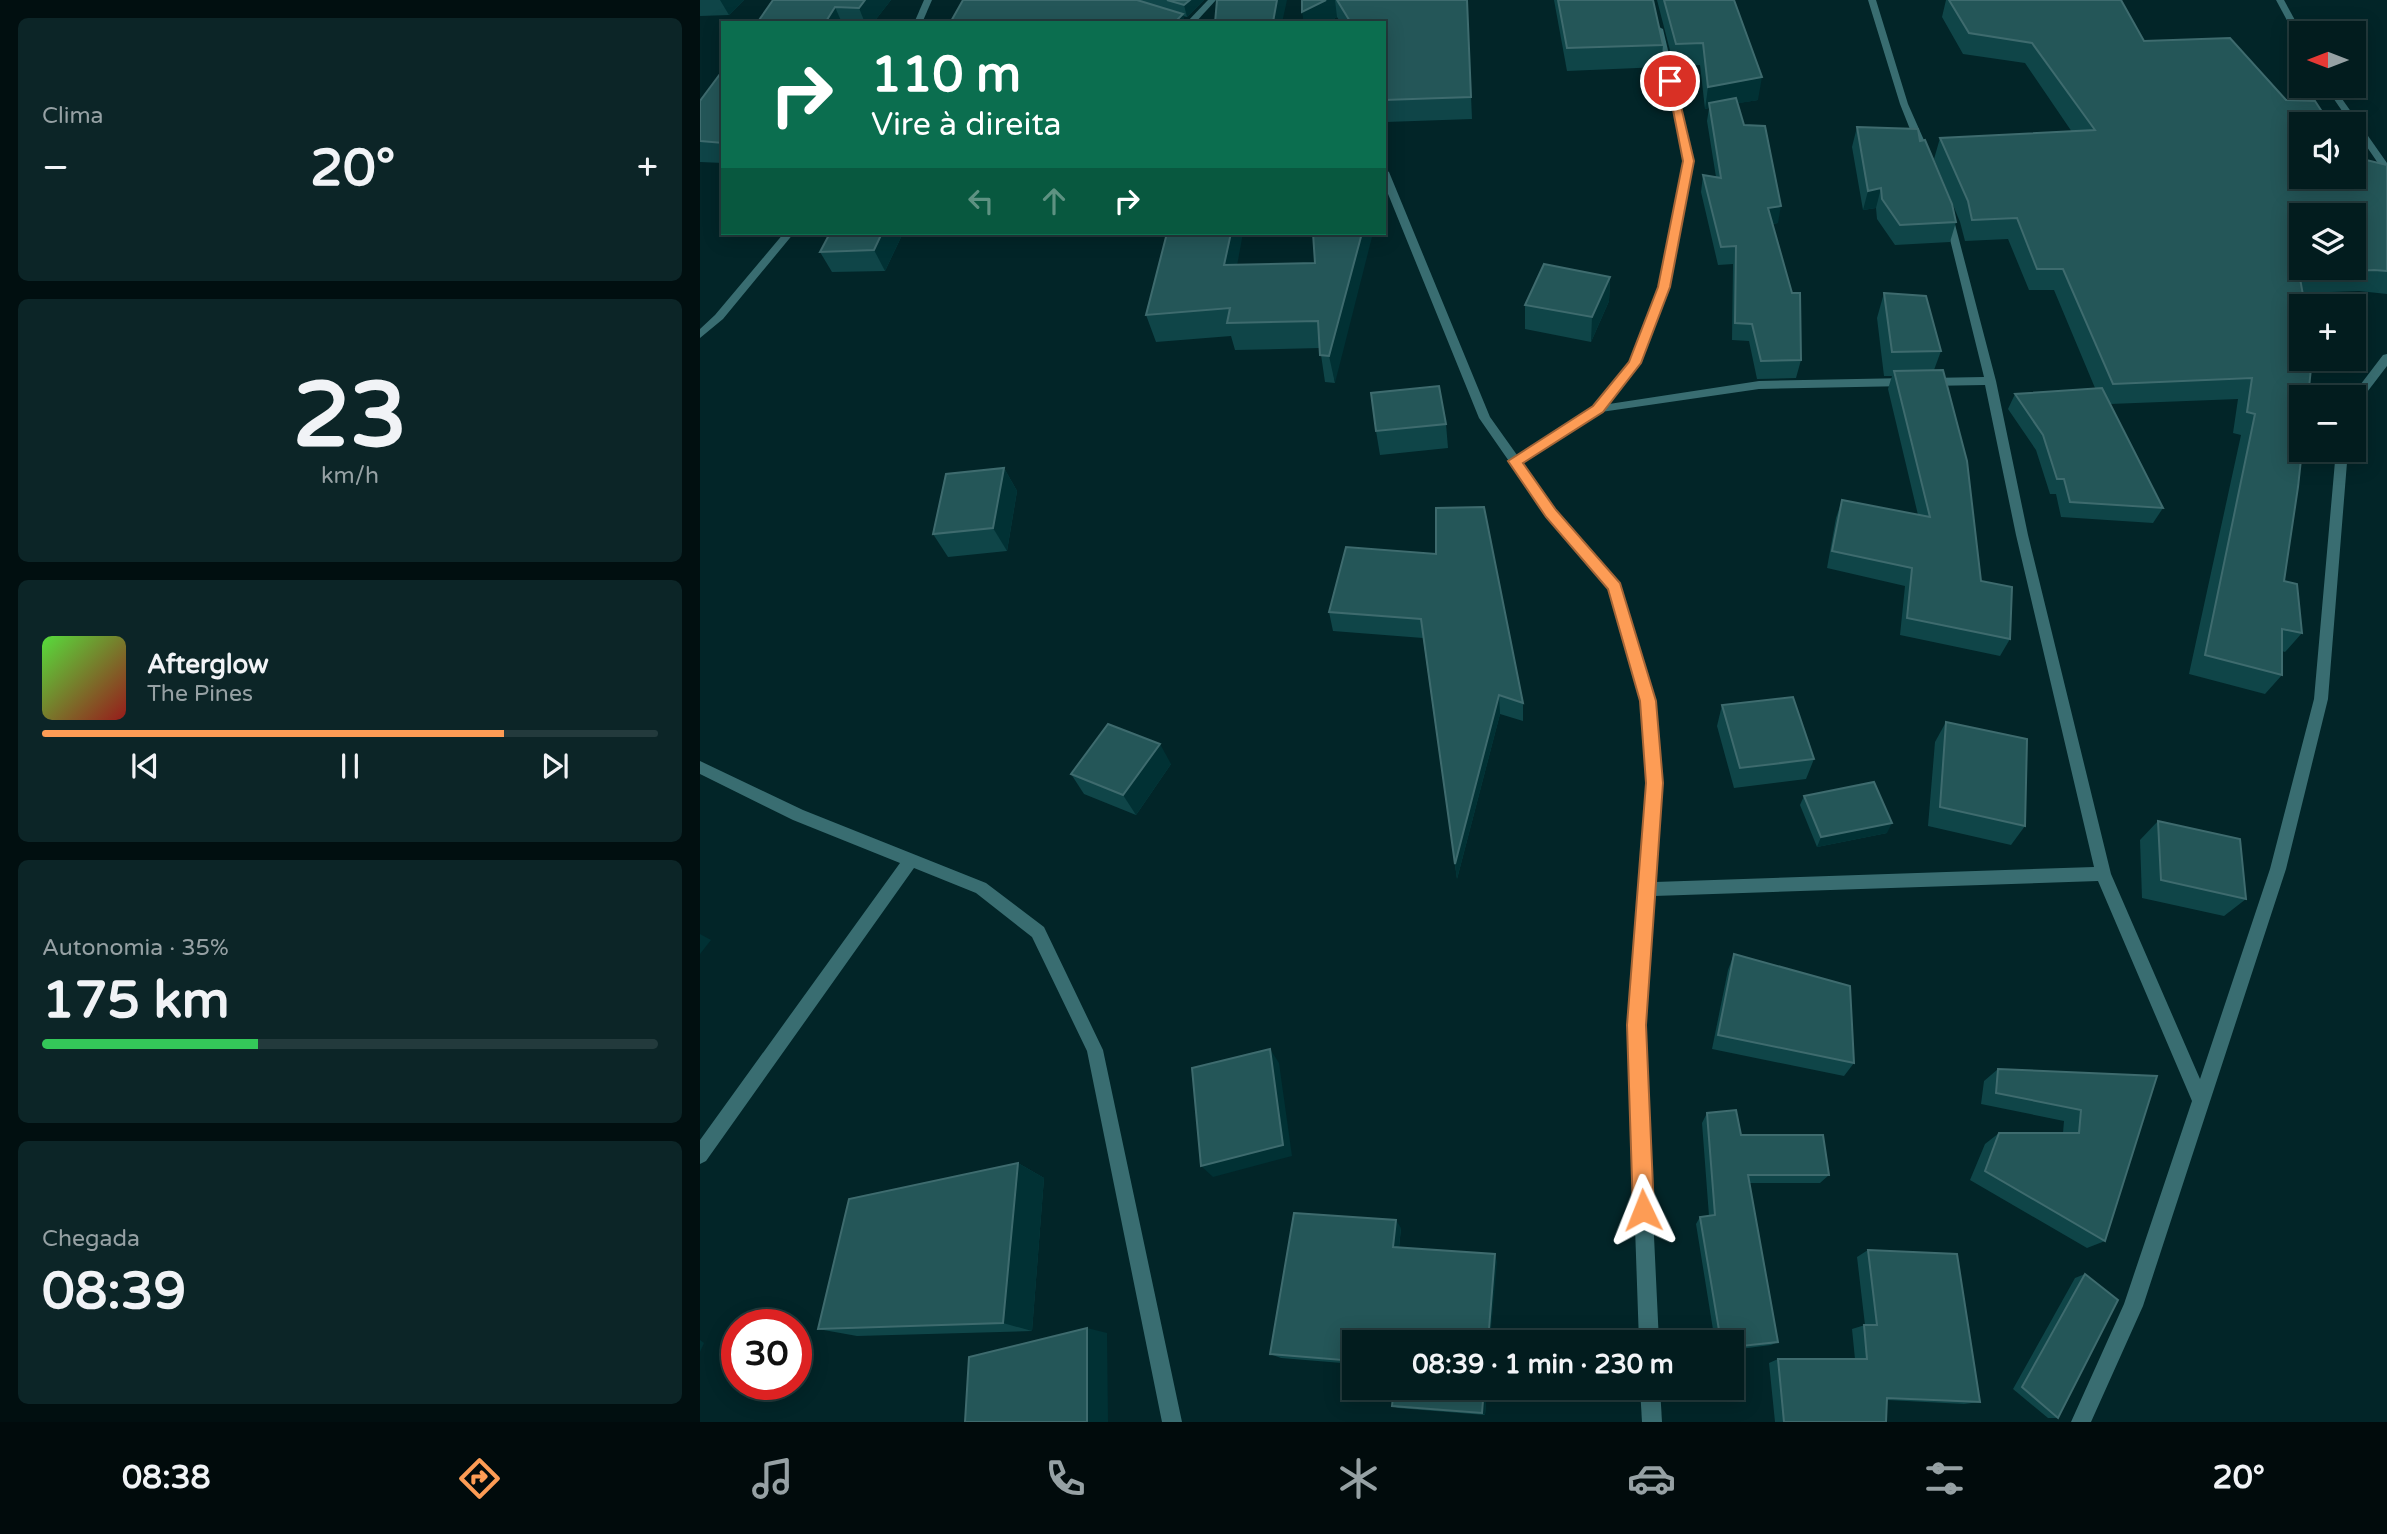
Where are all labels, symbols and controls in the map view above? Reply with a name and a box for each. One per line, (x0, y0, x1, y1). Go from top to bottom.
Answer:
north arrow (2289, 21, 2366, 98)
map controls (2289, 21, 2366, 462)
text: 110 m (871, 46, 1021, 105)
icon: right (756, 49, 847, 140)
pin (1640, 51, 1700, 111)
icon: arrive (1651, 62, 1689, 100)
text: Clima (42, 102, 103, 130)
text: Vire à direita (871, 106, 1062, 144)
button: sound (2289, 112, 2366, 189)
text: 20° (310, 137, 395, 200)
text: − (42, 145, 69, 191)
text: + (637, 145, 658, 191)
icon: left (962, 182, 1000, 220)
icon: ahead (1035, 182, 1073, 220)
icon: right (1108, 182, 1146, 220)
button: layers (2289, 203, 2366, 280)
button: + (2289, 294, 2366, 371)
text: 23 (293, 361, 407, 471)
button: − (2289, 385, 2366, 462)
text: km/h (321, 462, 379, 490)
text: Afterglow (147, 649, 269, 680)
text: The Pines (147, 680, 253, 708)
icon: previous (126, 747, 164, 785)
icon: pause (331, 747, 369, 785)
icon: next (536, 747, 574, 785)
text: Autonomia · 35% (42, 934, 229, 962)
text: 175 km (42, 969, 230, 1032)
position arrow (1606, 1173, 1680, 1247)
text: Chegada (42, 1225, 140, 1253)
text: 08:39 (42, 1260, 186, 1323)
speed limit sign: 30 (721, 1309, 812, 1400)
text: 08:39 · 1 min · 230 m (1412, 1349, 1674, 1380)
icon: directions (455, 1454, 504, 1503)
icon: music (748, 1454, 797, 1503)
icon: phone (1041, 1454, 1090, 1503)
icon: climate (1334, 1454, 1383, 1503)
icon: car (1627, 1454, 1676, 1503)
icon: filters (1920, 1454, 1969, 1503)
text: 08:38 (122, 1459, 211, 1497)
text: 20° (2213, 1459, 2265, 1497)

